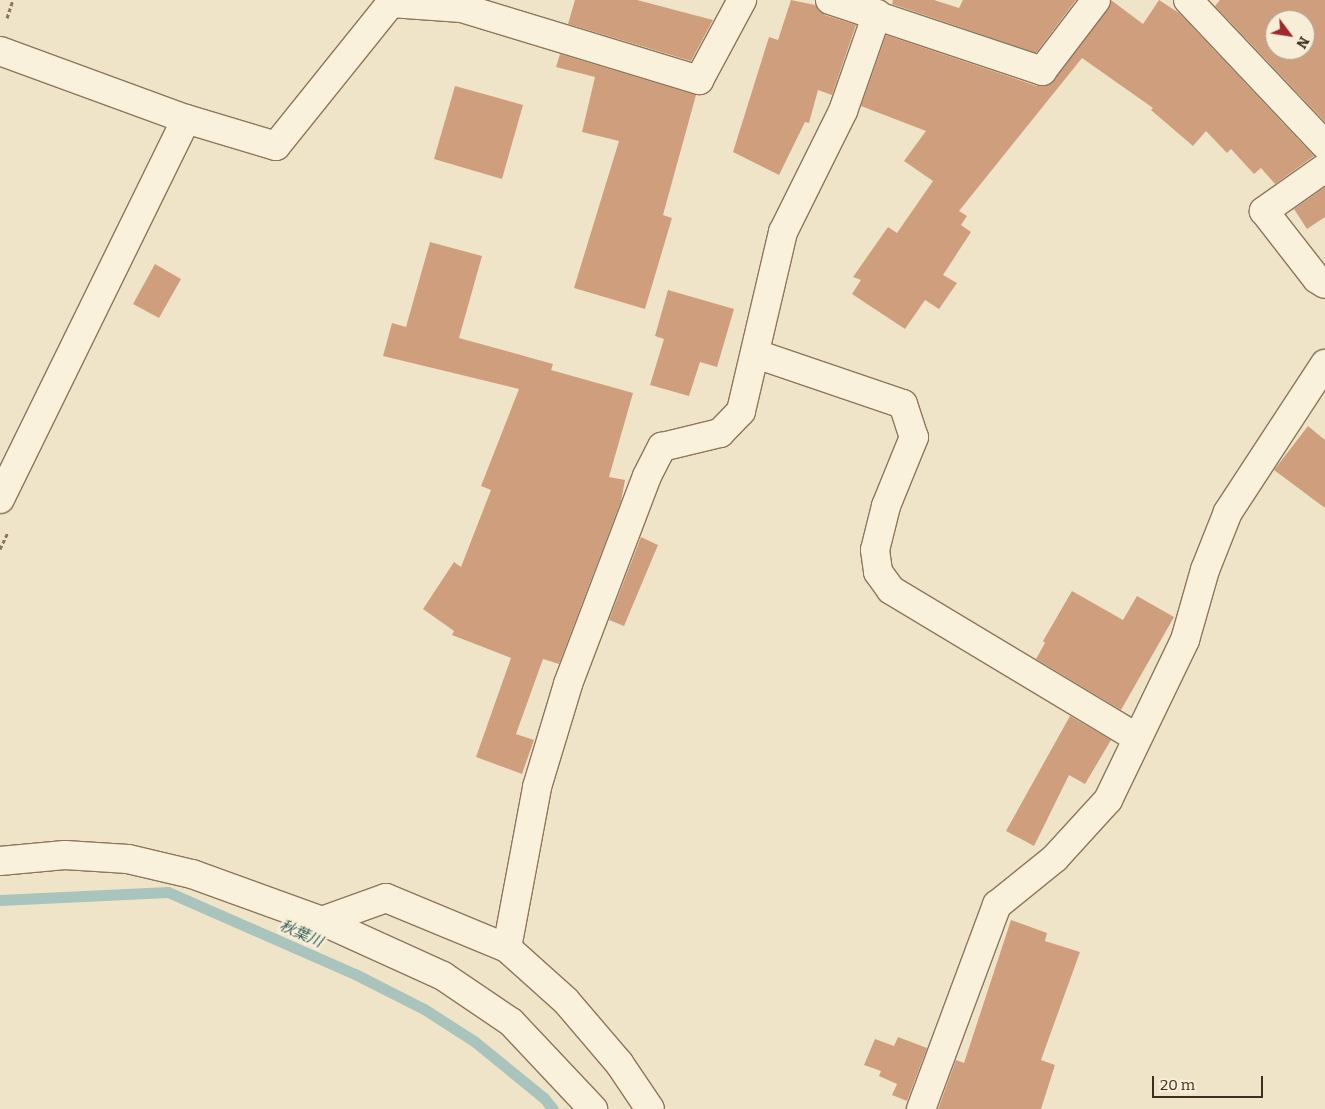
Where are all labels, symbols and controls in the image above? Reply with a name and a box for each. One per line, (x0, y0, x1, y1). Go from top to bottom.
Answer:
north arrow (1265, 10, 1315, 60)
text: N (1292, 33, 1312, 51)
water label: 秋葉川 (277, 917, 325, 951)
scale bar (1155, 1066, 1266, 1098)
text: 20 m (1160, 1076, 1195, 1094)

